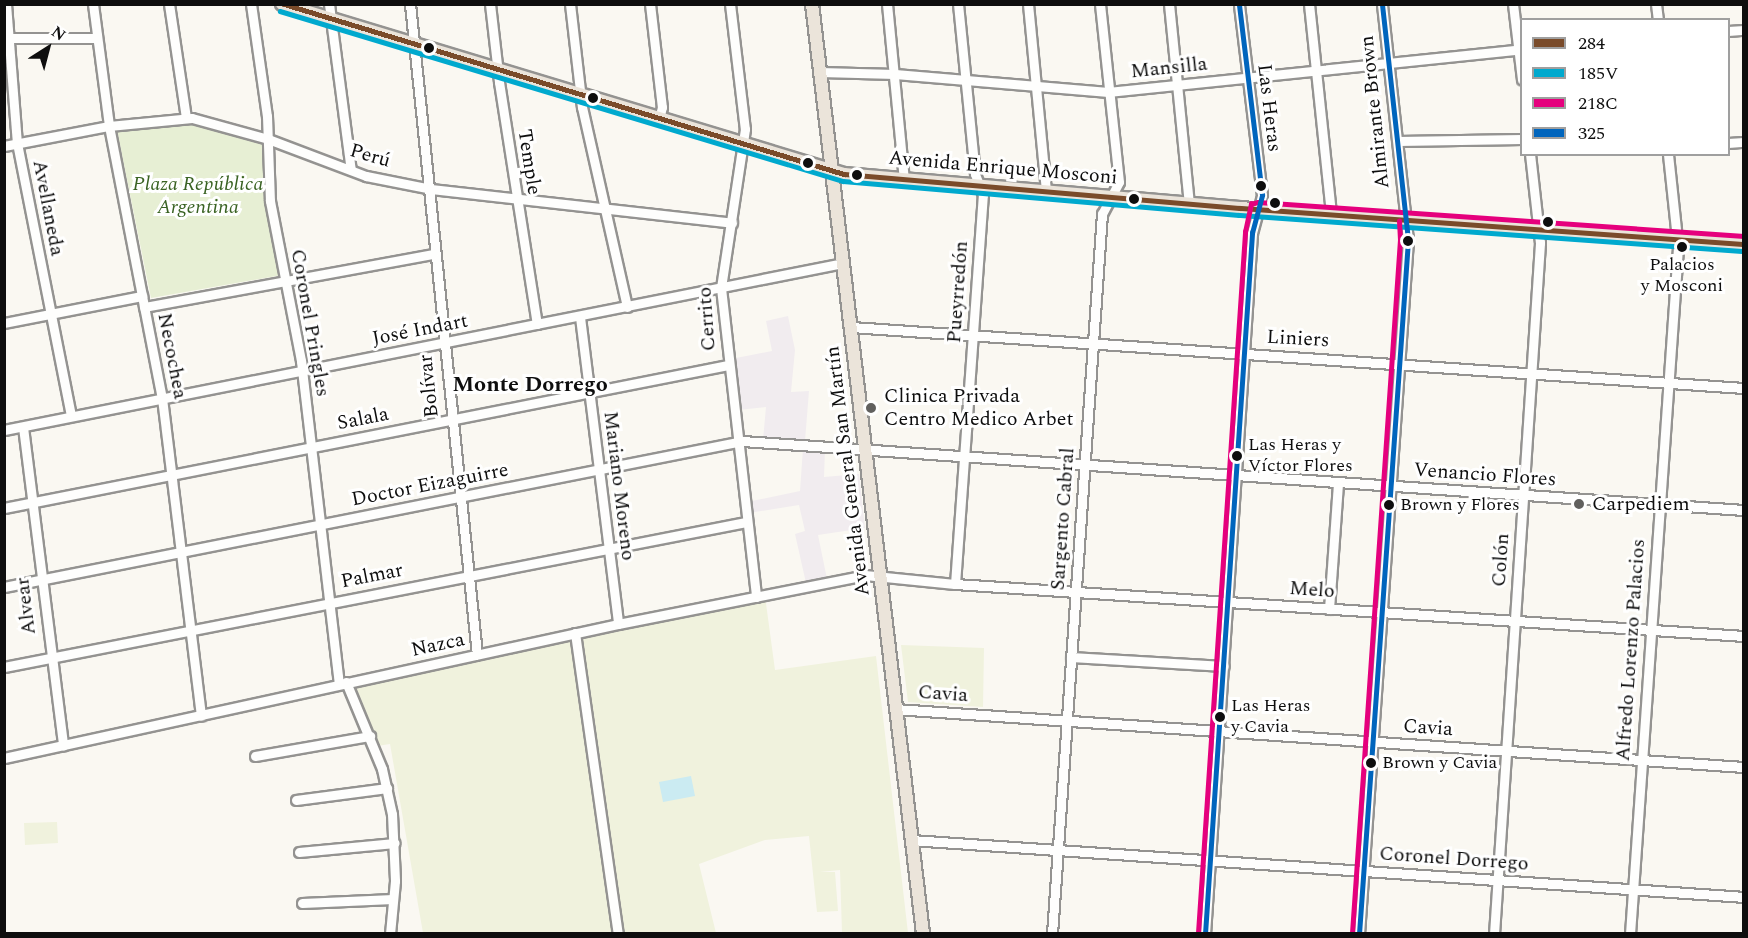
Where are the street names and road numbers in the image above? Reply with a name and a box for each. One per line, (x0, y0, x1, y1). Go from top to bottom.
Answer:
street label: Almirante Brown (1355, 34, 1395, 190)
street label: Mansilla (1129, 52, 1209, 84)
street label: Las Heras (1252, 63, 1286, 153)
street label: Temple (512, 127, 546, 197)
street label: Perú (347, 139, 393, 173)
street label: Avenida Enrique Mosconi (887, 146, 1119, 190)
street label: Avellaneda (27, 158, 69, 258)
street label: Pueyrredón (942, 240, 974, 344)
street label: Coronel Pringles (285, 247, 335, 399)
street label: Cerrito (693, 286, 721, 352)
street label: José Indart (370, 309, 470, 351)
street label: Necochea (152, 311, 192, 401)
street label: Liniers (1266, 325, 1330, 353)
street label: Avenida General San Martín (821, 345, 875, 597)
street label: Bolívar (414, 353, 444, 419)
street label: Salala (335, 402, 391, 436)
street label: Mariano Moreno (598, 410, 640, 562)
street label: Sargento Cabral (1046, 447, 1080, 591)
street label: Doctor Eizaguirre (349, 458, 511, 512)
street label: Venancio Flores (1413, 458, 1557, 492)
street label: Colón (1487, 532, 1515, 588)
street label: Alfredo Lorenzo Palacios (1611, 538, 1651, 762)
street label: Palmar (339, 558, 405, 594)
street label: Alvear (11, 576, 41, 636)
street label: Melo (1288, 576, 1336, 604)
street label: Nazca (409, 628, 467, 662)
street label: Cavia (917, 680, 969, 708)
street label: Cavia (1402, 714, 1454, 742)
street label: Coronel Dorrego (1379, 842, 1529, 876)

